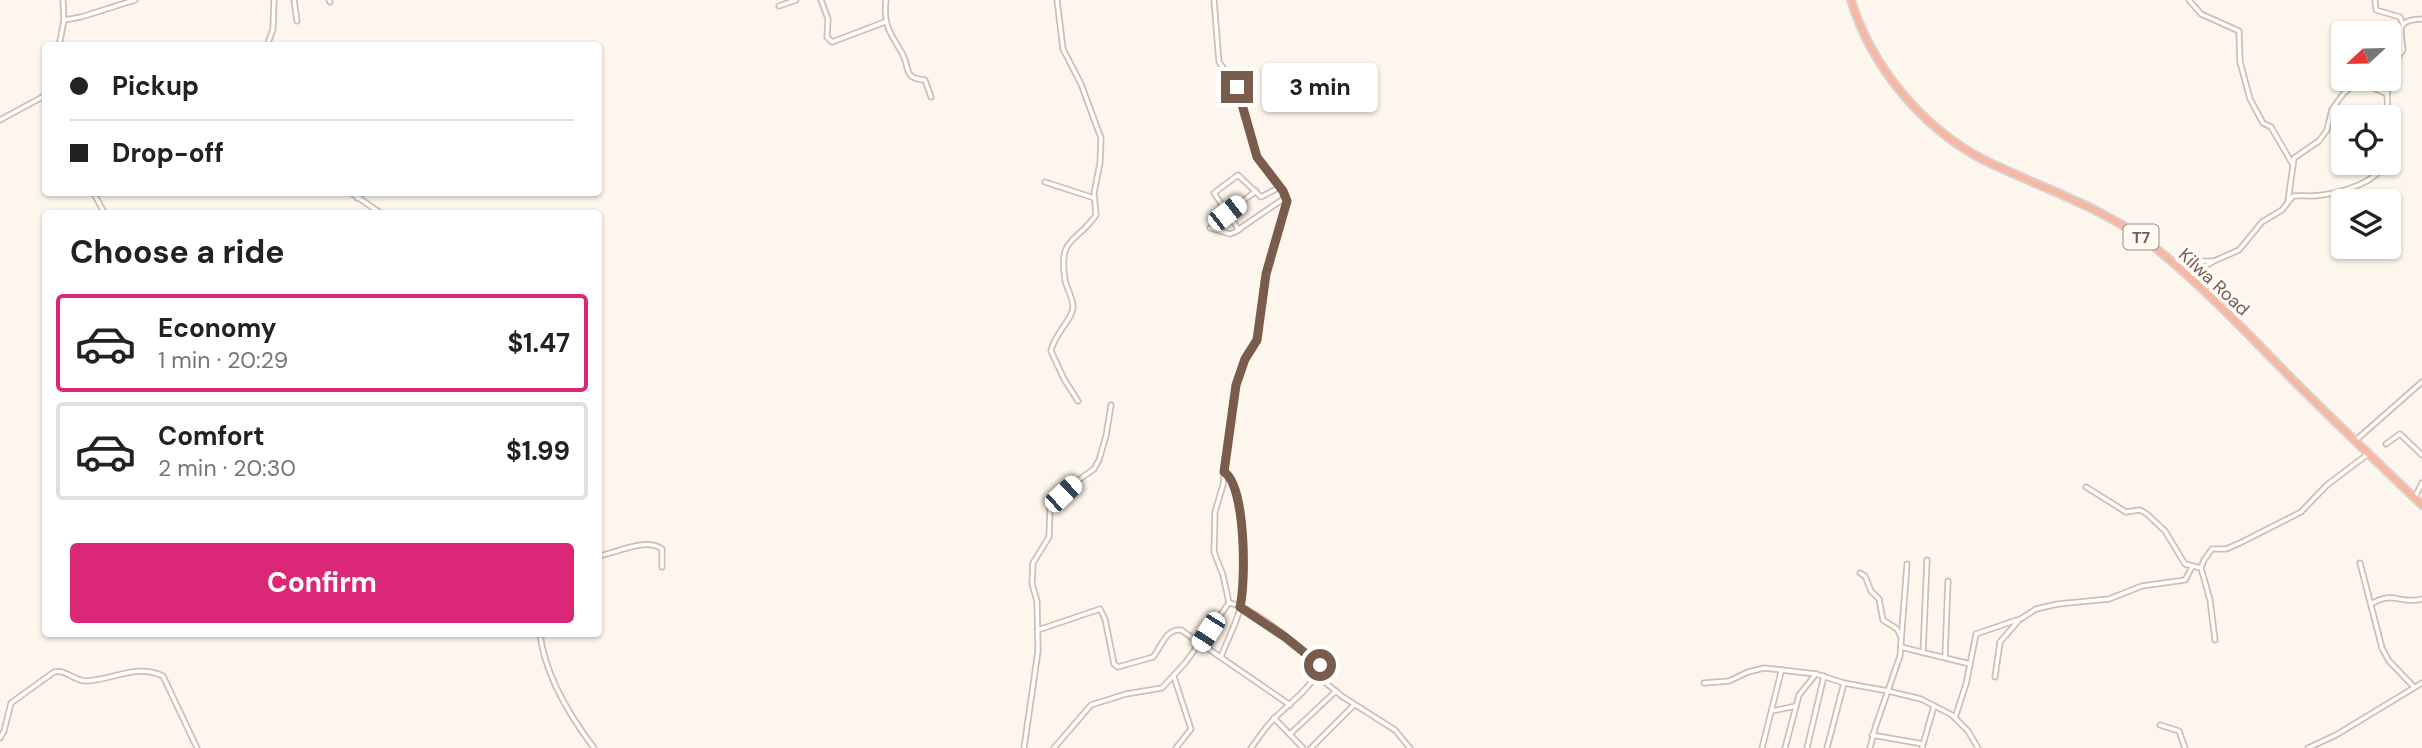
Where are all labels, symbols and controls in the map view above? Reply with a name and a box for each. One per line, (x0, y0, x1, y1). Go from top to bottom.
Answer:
north arrow (2331, 21, 2401, 91)
map controls (2331, 21, 2401, 259)
callout: 3 min (1262, 62, 1377, 112)
text: Pickup (112, 69, 199, 103)
route end (1221, 71, 1253, 103)
text: 3 min (1289, 72, 1351, 102)
button: locate (2331, 105, 2401, 175)
text: Drop-off (112, 136, 224, 170)
button: layers (2331, 189, 2401, 259)
car (1204, 192, 1251, 234)
road number: T7 (2124, 224, 2158, 249)
text: Choose a ride (70, 231, 285, 273)
street label: Kilwa Road (2173, 243, 2255, 321)
text: Economy (158, 311, 276, 345)
icon: car (74, 312, 137, 375)
text: $1.47 (507, 326, 570, 360)
text: 1 min · 20:29 (158, 345, 288, 375)
text: Comfort (158, 419, 264, 453)
icon: car (74, 420, 137, 483)
text: $1.99 (506, 434, 570, 468)
text: 2 min · 20:30 (158, 453, 296, 483)
car (1041, 472, 1086, 516)
button: Confirm (70, 543, 574, 623)
car (1188, 609, 1229, 655)
route start (1304, 649, 1336, 681)

